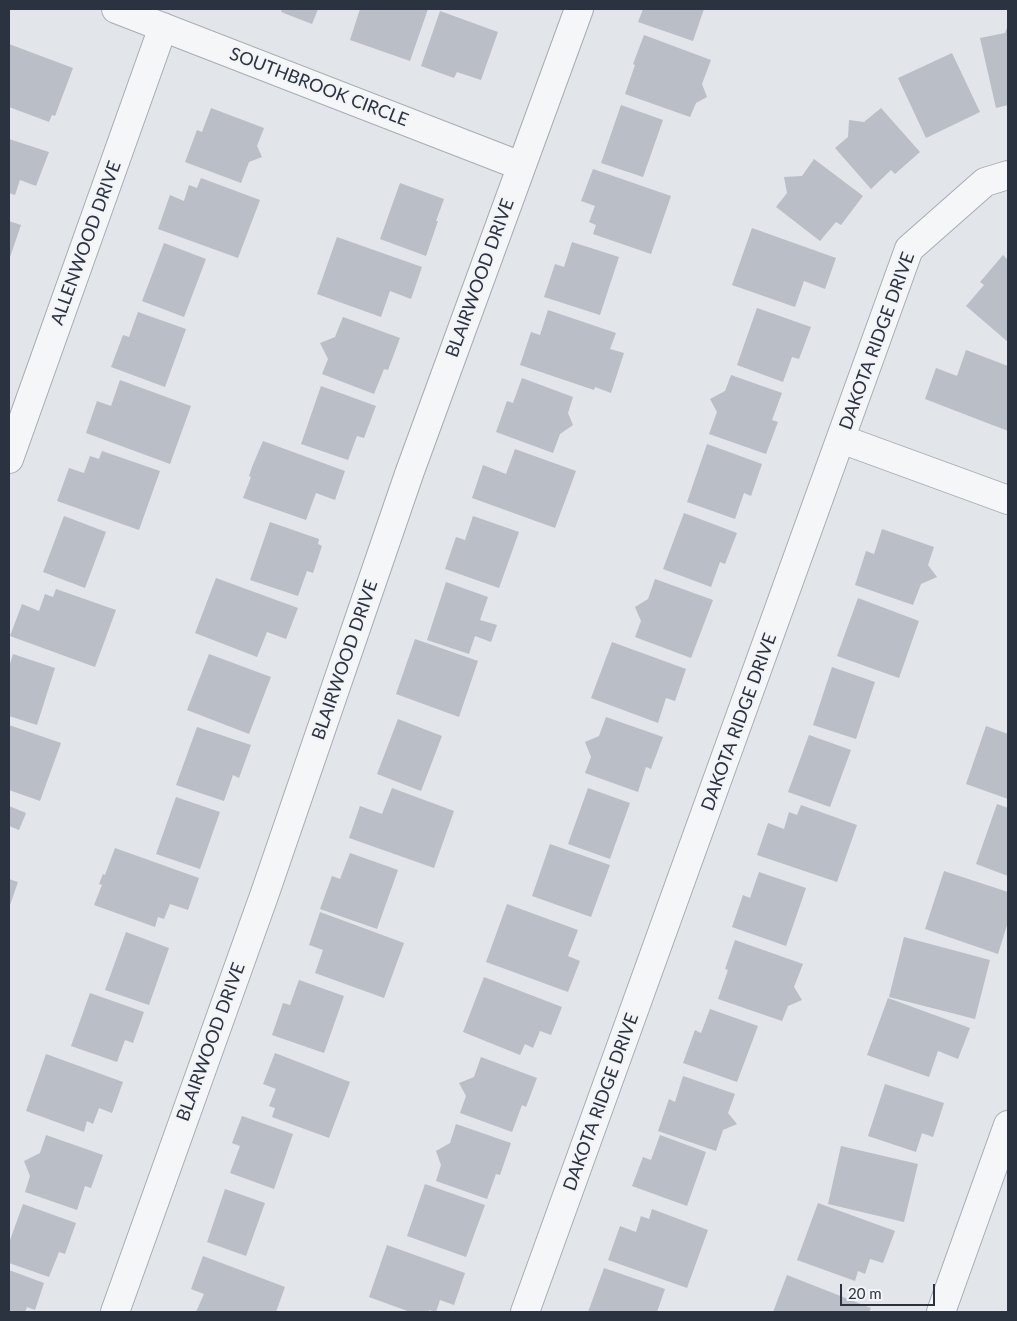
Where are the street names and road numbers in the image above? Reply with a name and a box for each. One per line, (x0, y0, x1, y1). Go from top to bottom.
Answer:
street label: SOUTHBROOK CIRCLE (227, 43, 411, 131)
street label: ALLENWOOD DRIVE (46, 158, 126, 328)
street label: BLAIRWOOD DRIVE (441, 196, 519, 360)
street label: DAKOTA RIDGE DRIVE (835, 249, 919, 433)
street label: BLAIRWOOD DRIVE (308, 577, 382, 743)
street label: DAKOTA RIDGE DRIVE (697, 630, 781, 814)
street label: BLAIRWOOD DRIVE (172, 960, 250, 1124)
street label: DAKOTA RIDGE DRIVE (559, 1010, 643, 1194)

